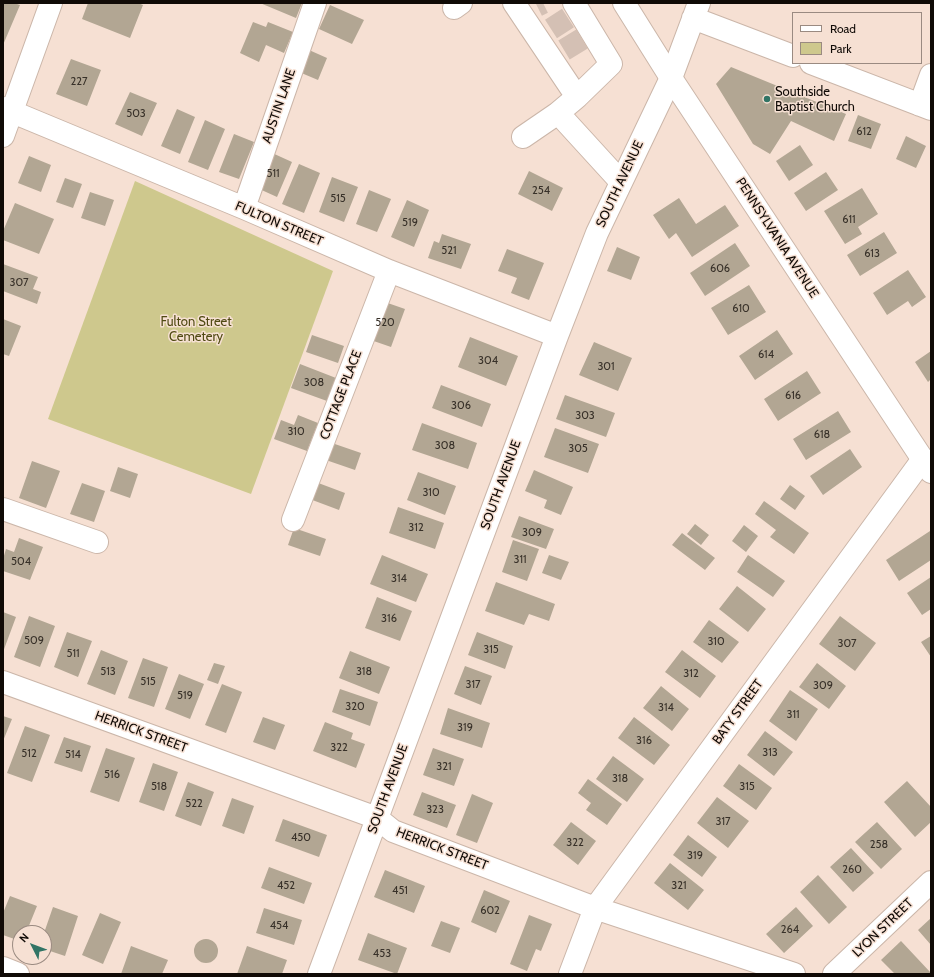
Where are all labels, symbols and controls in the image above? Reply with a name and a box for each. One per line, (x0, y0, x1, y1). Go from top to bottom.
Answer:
legend (792, 12, 922, 64)
text: Road (830, 21, 856, 36)
text: Park (830, 41, 852, 56)
street label: AUSTIN LANE (259, 67, 299, 145)
house number: 227 (70, 75, 88, 89)
place label: Southside Baptist Church (775, 84, 855, 115)
marker: Southside Baptist Church (762, 94, 772, 104)
house number: 503 (126, 107, 146, 121)
house number: 612 (856, 125, 872, 139)
street label: SOUTH AVENUE (593, 138, 647, 230)
house number: 511 (266, 167, 280, 181)
street label: PENNSYLVANIA AVENUE (732, 175, 822, 301)
house number: 254 (532, 184, 550, 198)
house number: 515 (330, 192, 346, 206)
street label: FULTON STREET (233, 198, 325, 250)
house number: 611 (842, 213, 856, 227)
house number: 519 (402, 216, 418, 230)
house number: 521 (441, 244, 457, 258)
house number: 613 (864, 247, 880, 261)
house number: 606 (710, 262, 730, 276)
house number: 307 (9, 276, 29, 290)
house number: 610 (732, 302, 750, 316)
park label: Fulton Street Cemetery (160, 314, 232, 345)
house number: 520 (375, 316, 395, 330)
street label: COTTAGE PLACE (317, 348, 365, 442)
house number: 614 (758, 348, 774, 362)
house number: 304 (478, 354, 498, 368)
house number: 301 (597, 360, 615, 374)
house number: 308 (304, 376, 324, 390)
house number: 616 (785, 389, 801, 403)
house number: 306 (451, 399, 471, 413)
house number: 303 (575, 409, 595, 423)
house number: 310 (287, 425, 305, 439)
house number: 618 (814, 428, 830, 442)
street label: SOUTH AVENUE (478, 438, 524, 532)
house number: 308 (435, 439, 455, 453)
house number: 305 (568, 442, 588, 456)
house number: 310 (422, 486, 440, 500)
house number: 312 (408, 521, 424, 535)
house number: 309 (522, 526, 542, 540)
house number: 311 (513, 553, 527, 567)
house number: 504 (11, 555, 31, 569)
house number: 314 (391, 572, 407, 586)
house number: 316 (381, 612, 397, 626)
house number: 509 (24, 634, 44, 648)
house number: 310 (707, 635, 725, 649)
house number: 307 (837, 637, 857, 651)
house number: 315 (483, 643, 499, 657)
house number: 511 (66, 647, 80, 661)
house number: 513 (100, 665, 116, 679)
house number: 318 (356, 665, 372, 679)
house number: 312 (683, 667, 699, 681)
house number: 515 (140, 675, 156, 689)
street label: BATY STREET (709, 677, 767, 747)
house number: 317 (465, 678, 481, 692)
house number: 309 (813, 679, 833, 693)
house number: 519 (177, 689, 193, 703)
house number: 320 (345, 700, 365, 714)
house number: 314 (658, 701, 674, 715)
street label: HERRICK STREET (93, 708, 189, 756)
house number: 311 (786, 708, 800, 722)
house number: 319 (457, 721, 473, 735)
house number: 316 (636, 734, 652, 748)
house number: 322 (330, 741, 348, 755)
street label: SOUTH AVENUE (365, 742, 411, 836)
house number: 313 (762, 746, 778, 760)
house number: 512 (21, 747, 37, 761)
house number: 514 (65, 748, 81, 762)
house number: 321 (436, 760, 452, 774)
house number: 516 (104, 768, 120, 782)
house number: 318 (612, 772, 628, 786)
house number: 518 (151, 780, 167, 794)
house number: 315 (739, 780, 755, 794)
house number: 522 (185, 797, 203, 811)
house number: 323 (426, 803, 444, 817)
house number: 317 (715, 815, 731, 829)
street label: HERRICK STREET (394, 824, 490, 874)
house number: 450 (291, 831, 311, 845)
house number: 322 (566, 836, 584, 850)
house number: 258 (870, 838, 888, 852)
house number: 319 (687, 849, 703, 863)
house number: 260 (842, 863, 862, 877)
house number: 452 (277, 879, 295, 893)
house number: 321 (671, 879, 687, 893)
house number: 451 (392, 884, 408, 898)
street label: LYON STREET (850, 895, 916, 961)
house number: 602 (480, 904, 500, 918)
house number: 454 (270, 919, 288, 933)
house number: 264 (781, 923, 799, 937)
north arrow (12, 925, 52, 965)
text: N (16, 930, 32, 945)
house number: 453 (373, 947, 391, 961)

